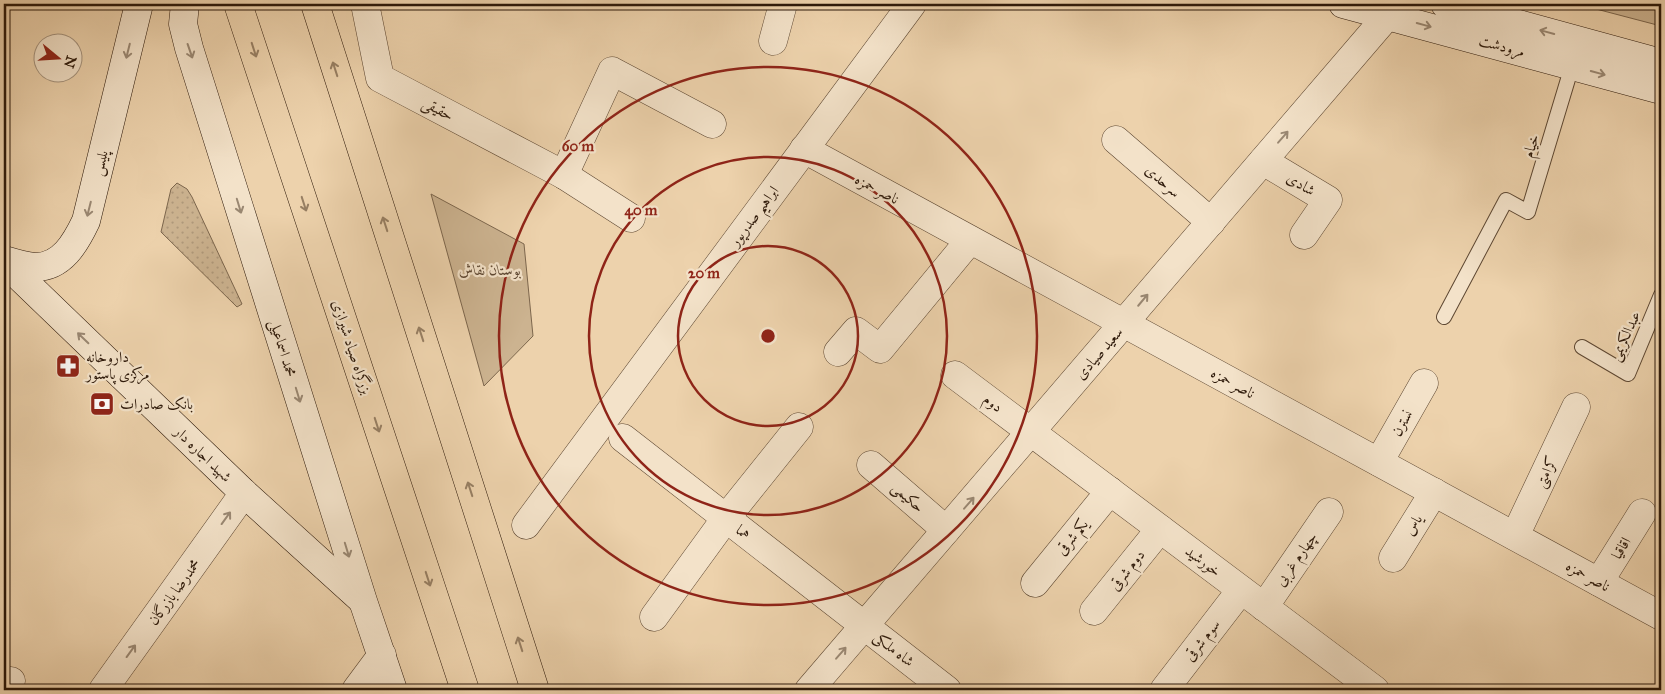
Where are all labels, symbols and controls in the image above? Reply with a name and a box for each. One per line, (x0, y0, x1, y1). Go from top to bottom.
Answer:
one-way arrow (1416, 20, 1432, 30)
one-way arrow (1539, 26, 1555, 36)
street label: مرودشت (1477, 31, 1527, 63)
north arrow (32, 32, 82, 82)
one-way arrow (249, 42, 259, 58)
one-way arrow (123, 43, 132, 59)
one-way arrow (186, 43, 195, 59)
text: N (60, 54, 80, 70)
one-way arrow (330, 61, 340, 77)
one-way arrow (1589, 68, 1605, 78)
street label: حقیقی (418, 93, 457, 126)
one-way arrow (1278, 131, 1289, 144)
street label: خیام (1519, 132, 1547, 161)
text: 60 m (562, 137, 595, 155)
street label: پلیس (88, 147, 114, 178)
street label: سرحدی (1141, 161, 1184, 202)
street label: شادی (1283, 169, 1319, 199)
street label: ناصر حمزه (851, 170, 902, 209)
street label: ابراهیم صدرپور (724, 182, 787, 255)
one-way arrow (300, 196, 310, 212)
one-way arrow (235, 198, 244, 214)
one-way arrow (83, 200, 93, 216)
text: 40 m (625, 201, 658, 220)
one-way arrow (380, 217, 389, 232)
park label: بوستان نقاش (459, 261, 521, 279)
text: 20 m (688, 264, 720, 282)
one-way arrow (1138, 294, 1149, 307)
street label: بزرگراه صیاد شیرازی (328, 297, 377, 397)
street label: عبدالکریمی (1606, 308, 1646, 365)
street label: محمد اسماعیلی (264, 317, 300, 380)
street label: سعید صیادی (1071, 323, 1127, 383)
one-way arrow (415, 327, 425, 343)
centre of rings (759, 327, 777, 345)
one-way arrow (77, 332, 89, 344)
place label: داروخانه مرکزی پاستور (84, 348, 149, 385)
pharmacy icon: داروخانه مرکزی پاستور (55, 353, 81, 379)
street label: ناصر حمزه (1207, 364, 1258, 403)
one-way arrow (294, 387, 304, 403)
street label: دوم (977, 390, 1006, 419)
bank icon: بانک صادرات (89, 391, 115, 417)
place label: بانک صادرات (120, 395, 193, 413)
street label: نسترن (1387, 407, 1417, 439)
one-way arrow (373, 417, 383, 433)
street label: شهید اجاره دار (169, 421, 235, 486)
street label: کرامتی (1531, 453, 1563, 491)
street label: حکیمی (887, 478, 928, 518)
one-way arrow (465, 481, 475, 497)
one-way arrow (963, 497, 975, 510)
street label: یاس (1400, 510, 1427, 539)
one-way arrow (221, 512, 231, 526)
street label: یکم شرقی (1052, 515, 1096, 562)
street label: هما (732, 521, 754, 543)
street label: چهارم غربی (1271, 529, 1324, 592)
street label: اقاقیا (1607, 534, 1635, 562)
one-way arrow (342, 542, 352, 558)
street label: خورشید (1182, 542, 1224, 580)
street label: دوم شرقی (1105, 546, 1152, 596)
street label: محمدرضا بازرگان (144, 555, 204, 629)
street label: ناصر حمزه (1562, 557, 1613, 596)
one-way arrow (424, 571, 434, 587)
street label: سوم شرقی (1180, 616, 1227, 667)
street label: شاه ملکی (869, 628, 918, 672)
one-way arrow (514, 636, 524, 652)
one-way arrow (126, 644, 136, 658)
one-way arrow (835, 647, 846, 660)

